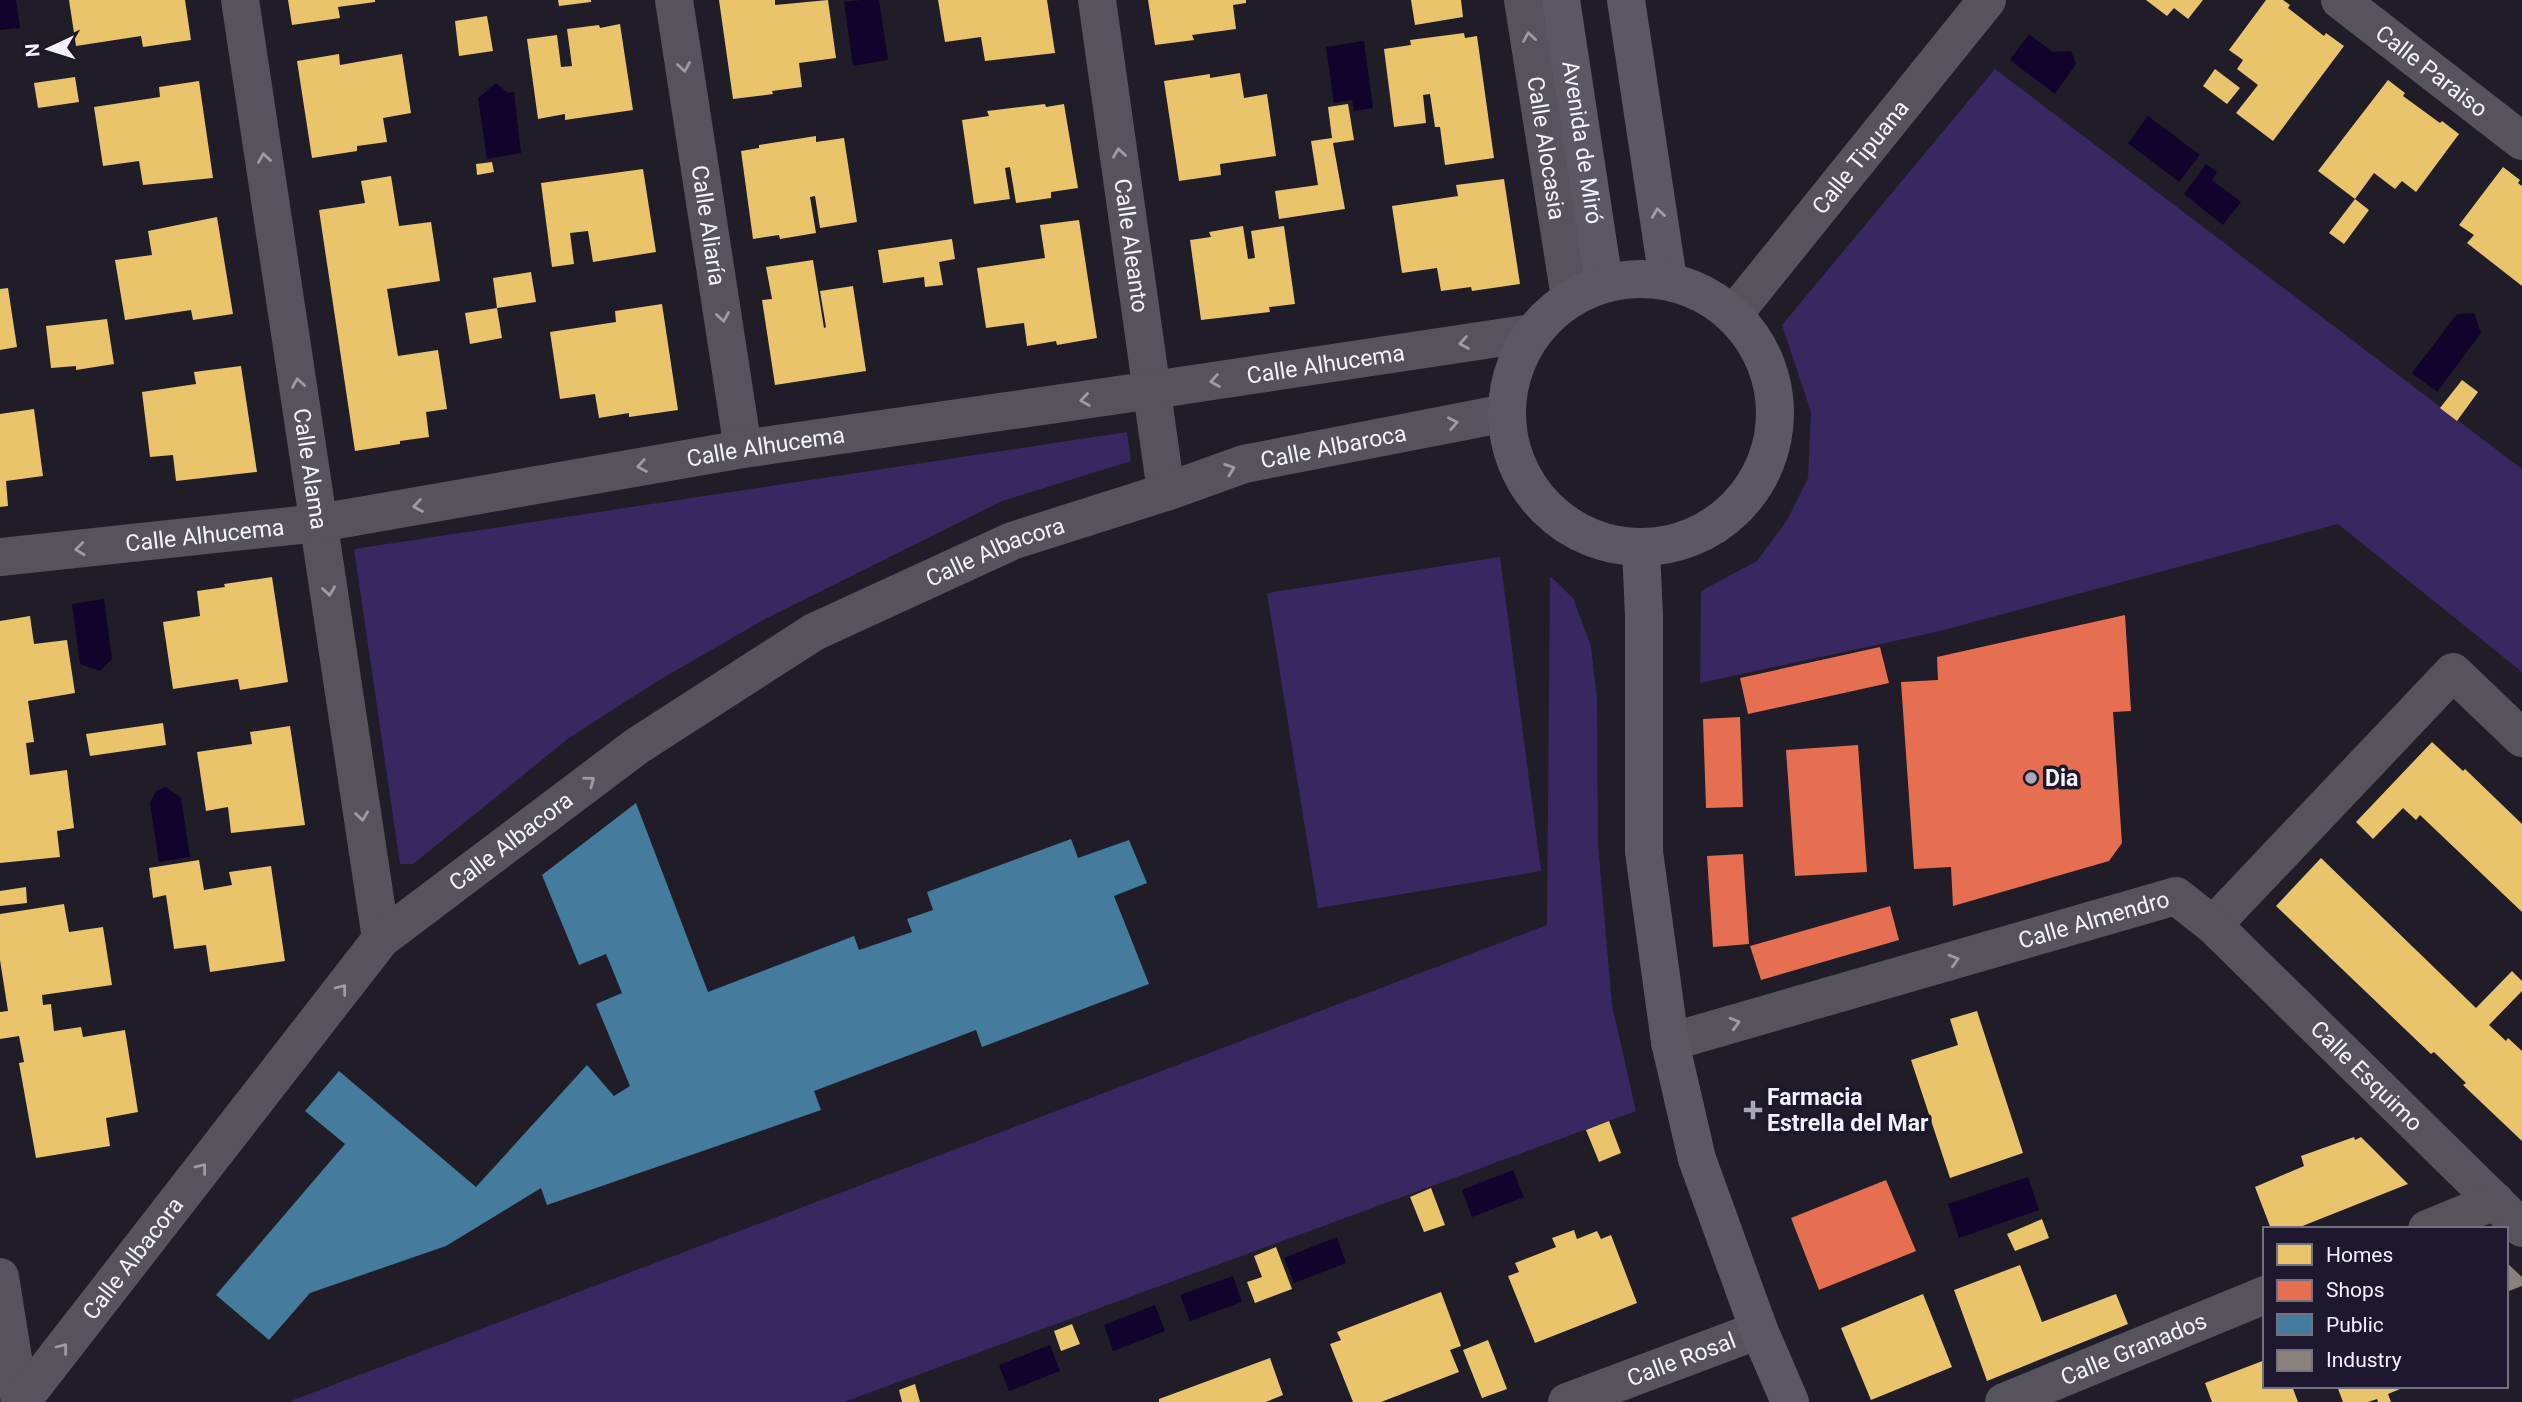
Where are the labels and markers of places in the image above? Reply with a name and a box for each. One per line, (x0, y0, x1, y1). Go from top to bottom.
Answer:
place label: Dia (2045, 765, 2078, 792)
marker: Dia (2023, 770, 2039, 786)
place label: Farmacia Estrella del Mar (1767, 1084, 1929, 1137)
marker: Farmacia Estrella del Mar (1745, 1102, 1761, 1118)

